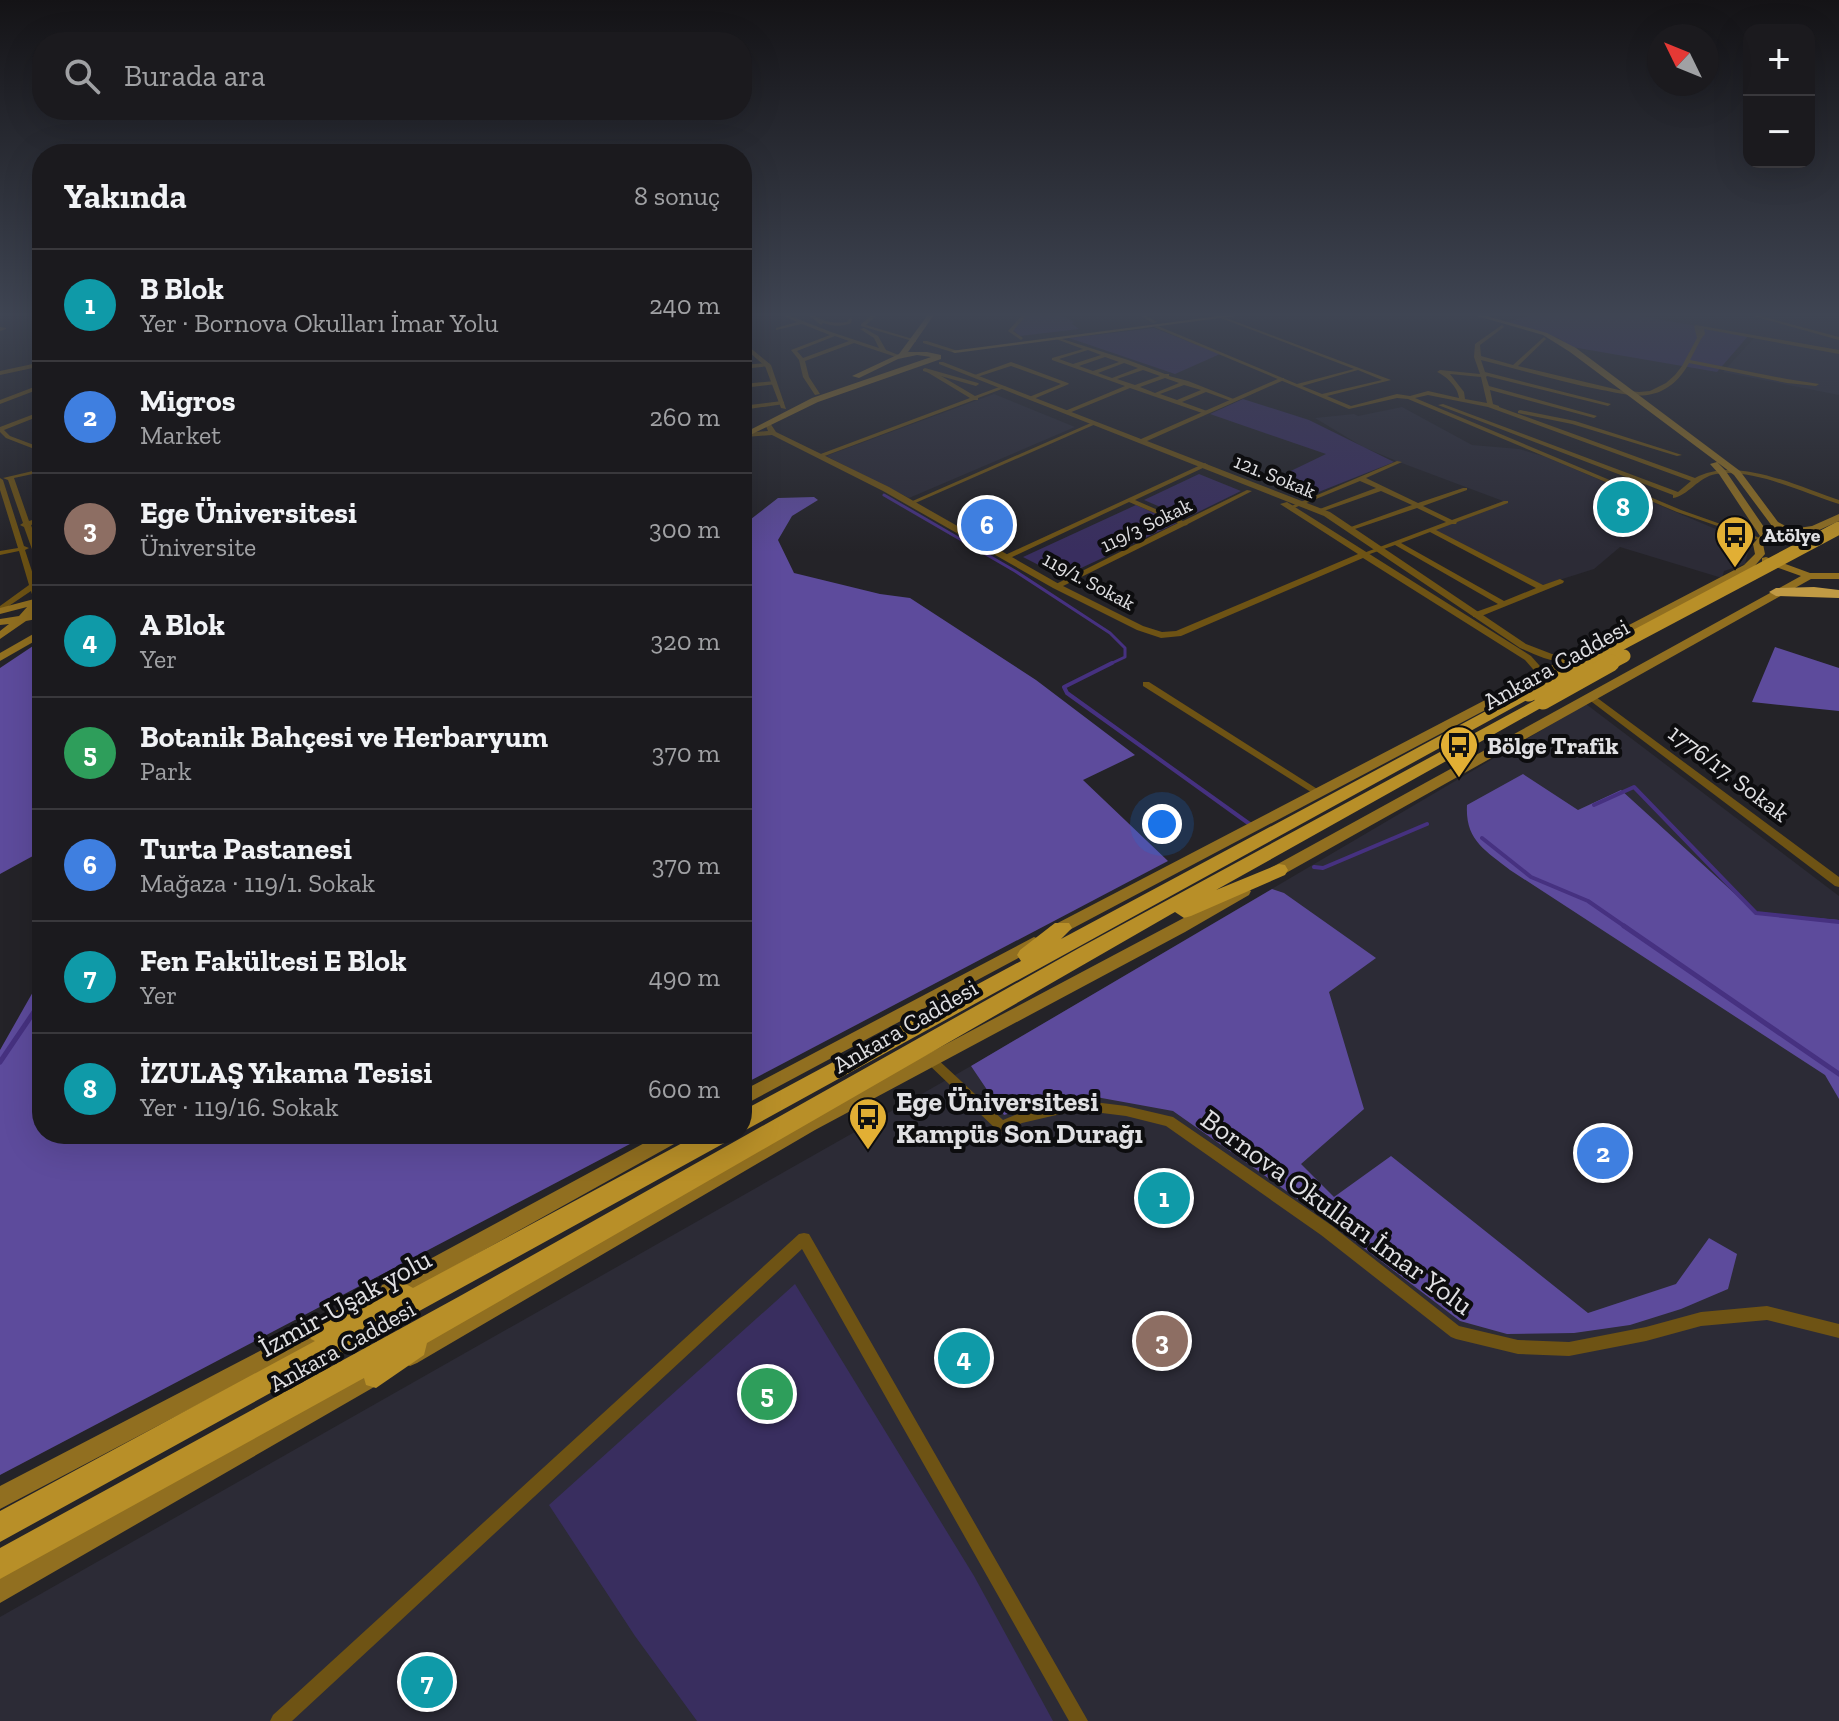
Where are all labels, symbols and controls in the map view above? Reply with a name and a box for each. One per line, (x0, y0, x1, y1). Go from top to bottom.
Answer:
north arrow (1647, 24, 1719, 96)
map controls (1743, 24, 1815, 168)
button: + (1743, 24, 1815, 96)
search box (32, 32, 752, 120)
icon: search (60, 54, 104, 98)
text: Burada ara (124, 58, 265, 94)
button: − (1743, 96, 1815, 168)
text: Yakında (64, 176, 187, 217)
text: 8 sonuç (634, 180, 720, 212)
text: B Blok (140, 271, 224, 307)
text: 1 (85, 289, 95, 321)
text: 240 m (649, 289, 720, 321)
text: Yer · Bornova Okulları İmar Yolu (140, 307, 499, 339)
text: Migros (140, 383, 236, 419)
text: 2 (83, 401, 97, 433)
text: 260 m (649, 401, 720, 433)
text: Market (140, 419, 221, 451)
street label: 121. Sokak (1231, 449, 1320, 503)
pin: 8 (1597, 477, 1649, 537)
street label: 119/3 Sokak (1097, 492, 1196, 557)
text: Ege Üniversitesi (140, 495, 357, 531)
pin: 6 (961, 495, 1013, 555)
text: 3 (83, 513, 97, 545)
text: 300 m (649, 513, 720, 545)
bus stop icon: Atölye (1714, 514, 1756, 569)
place label: Atölye (1763, 523, 1821, 547)
text: Üniversite (140, 531, 256, 563)
street label: 119/1. Sokak (1039, 547, 1140, 616)
text: A Blok (140, 607, 225, 643)
street label: Ankara Caddesi (1478, 612, 1634, 716)
text: 4 (83, 625, 97, 657)
text: 320 m (651, 625, 720, 657)
text: Yer (140, 643, 177, 675)
street label: 1776/17. Sokak (1663, 718, 1795, 828)
text: Botanik Bahçesi ve Herbaryum (140, 719, 548, 755)
bus stop icon: Bölge Trafik (1438, 724, 1480, 779)
place label: Bölge Trafik (1487, 731, 1618, 760)
text: 5 (83, 737, 97, 769)
text: 370 m (652, 737, 720, 769)
text: Park (140, 755, 192, 787)
your location (1142, 804, 1182, 844)
text: Turta Pastanesi (140, 831, 352, 867)
text: 6 (83, 849, 97, 881)
text: 370 m (652, 849, 720, 881)
text: Mağaza · 119/1. Sokak (140, 867, 375, 899)
text: Fen Fakültesi E Blok (140, 943, 407, 979)
text: 7 (84, 961, 96, 993)
text: 490 m (649, 961, 720, 993)
street label: Ankara Caddesi (827, 973, 983, 1079)
text: Yer (140, 979, 177, 1011)
text: İZULAŞ Yıkama Tesisi (140, 1055, 432, 1091)
text: 8 (83, 1073, 97, 1105)
text: 600 m (648, 1073, 720, 1105)
place label: Ege Üniversitesi Kampüs Son Durağı (896, 1085, 1143, 1150)
text: Yer · 119/16. Sokak (140, 1091, 338, 1123)
bus stop icon: Ege Üniversitesi Kampüs Son Durağı (847, 1096, 889, 1151)
street label: Bornova Okulları İmar Yolu (1195, 1102, 1480, 1322)
pin: 2 (1577, 1123, 1629, 1183)
pin: 1 (1138, 1168, 1190, 1228)
street label: İzmir-Uşak yolu (253, 1242, 437, 1364)
street label: Ankara Caddesi (264, 1294, 420, 1398)
pin: 3 (1136, 1311, 1188, 1371)
pin: 4 (938, 1328, 990, 1388)
pin: 5 (741, 1364, 793, 1424)
pin: 7 (401, 1652, 453, 1712)

